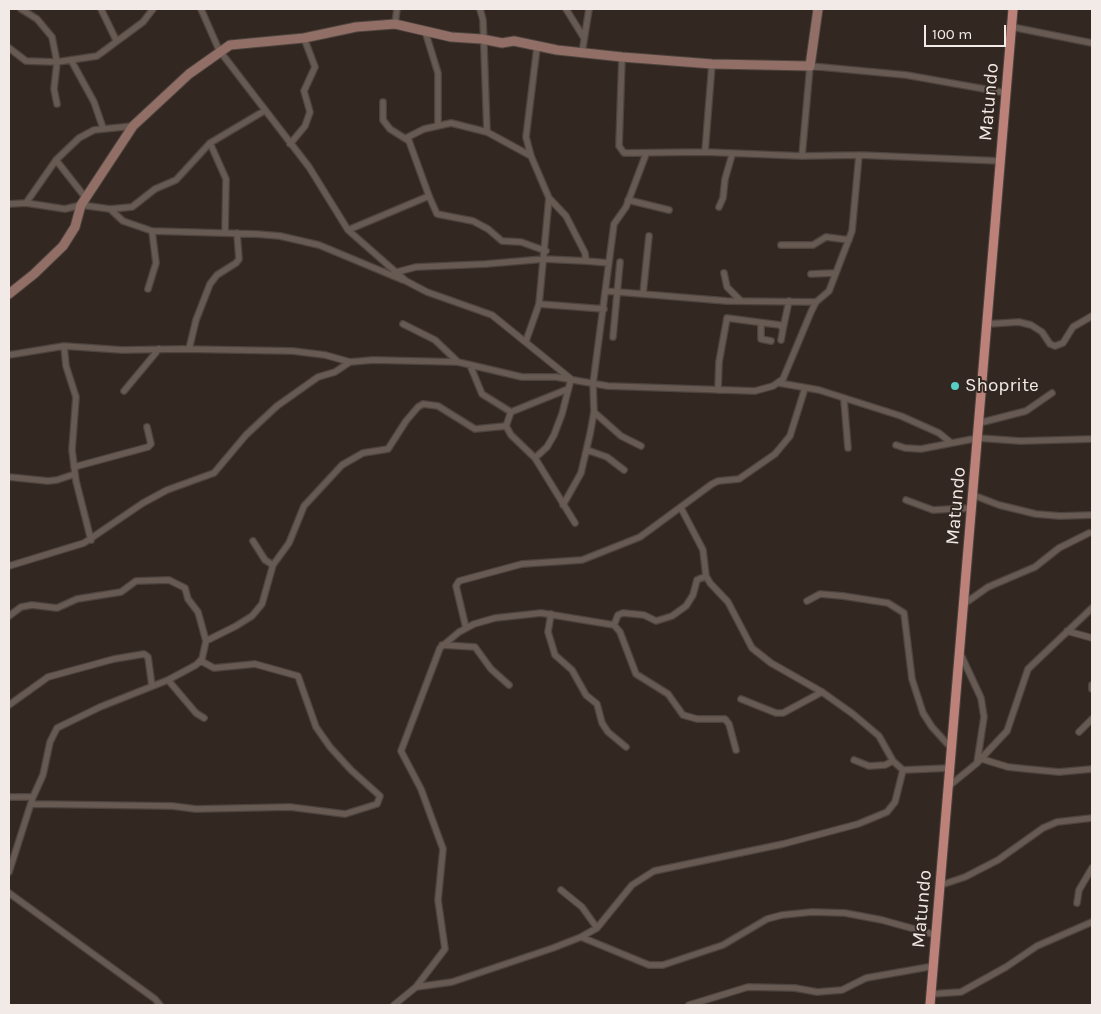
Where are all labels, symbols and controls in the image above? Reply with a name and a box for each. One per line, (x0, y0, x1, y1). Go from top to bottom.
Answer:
scale bar (926, 15, 1008, 47)
text: 100 m (932, 25, 972, 43)
street label: Matundo (974, 62, 1004, 142)
place label: Shoprite (965, 375, 1039, 397)
marker: Shoprite (949, 380, 961, 392)
street label: Matundo (941, 466, 971, 546)
street label: Matundo (907, 869, 937, 949)

